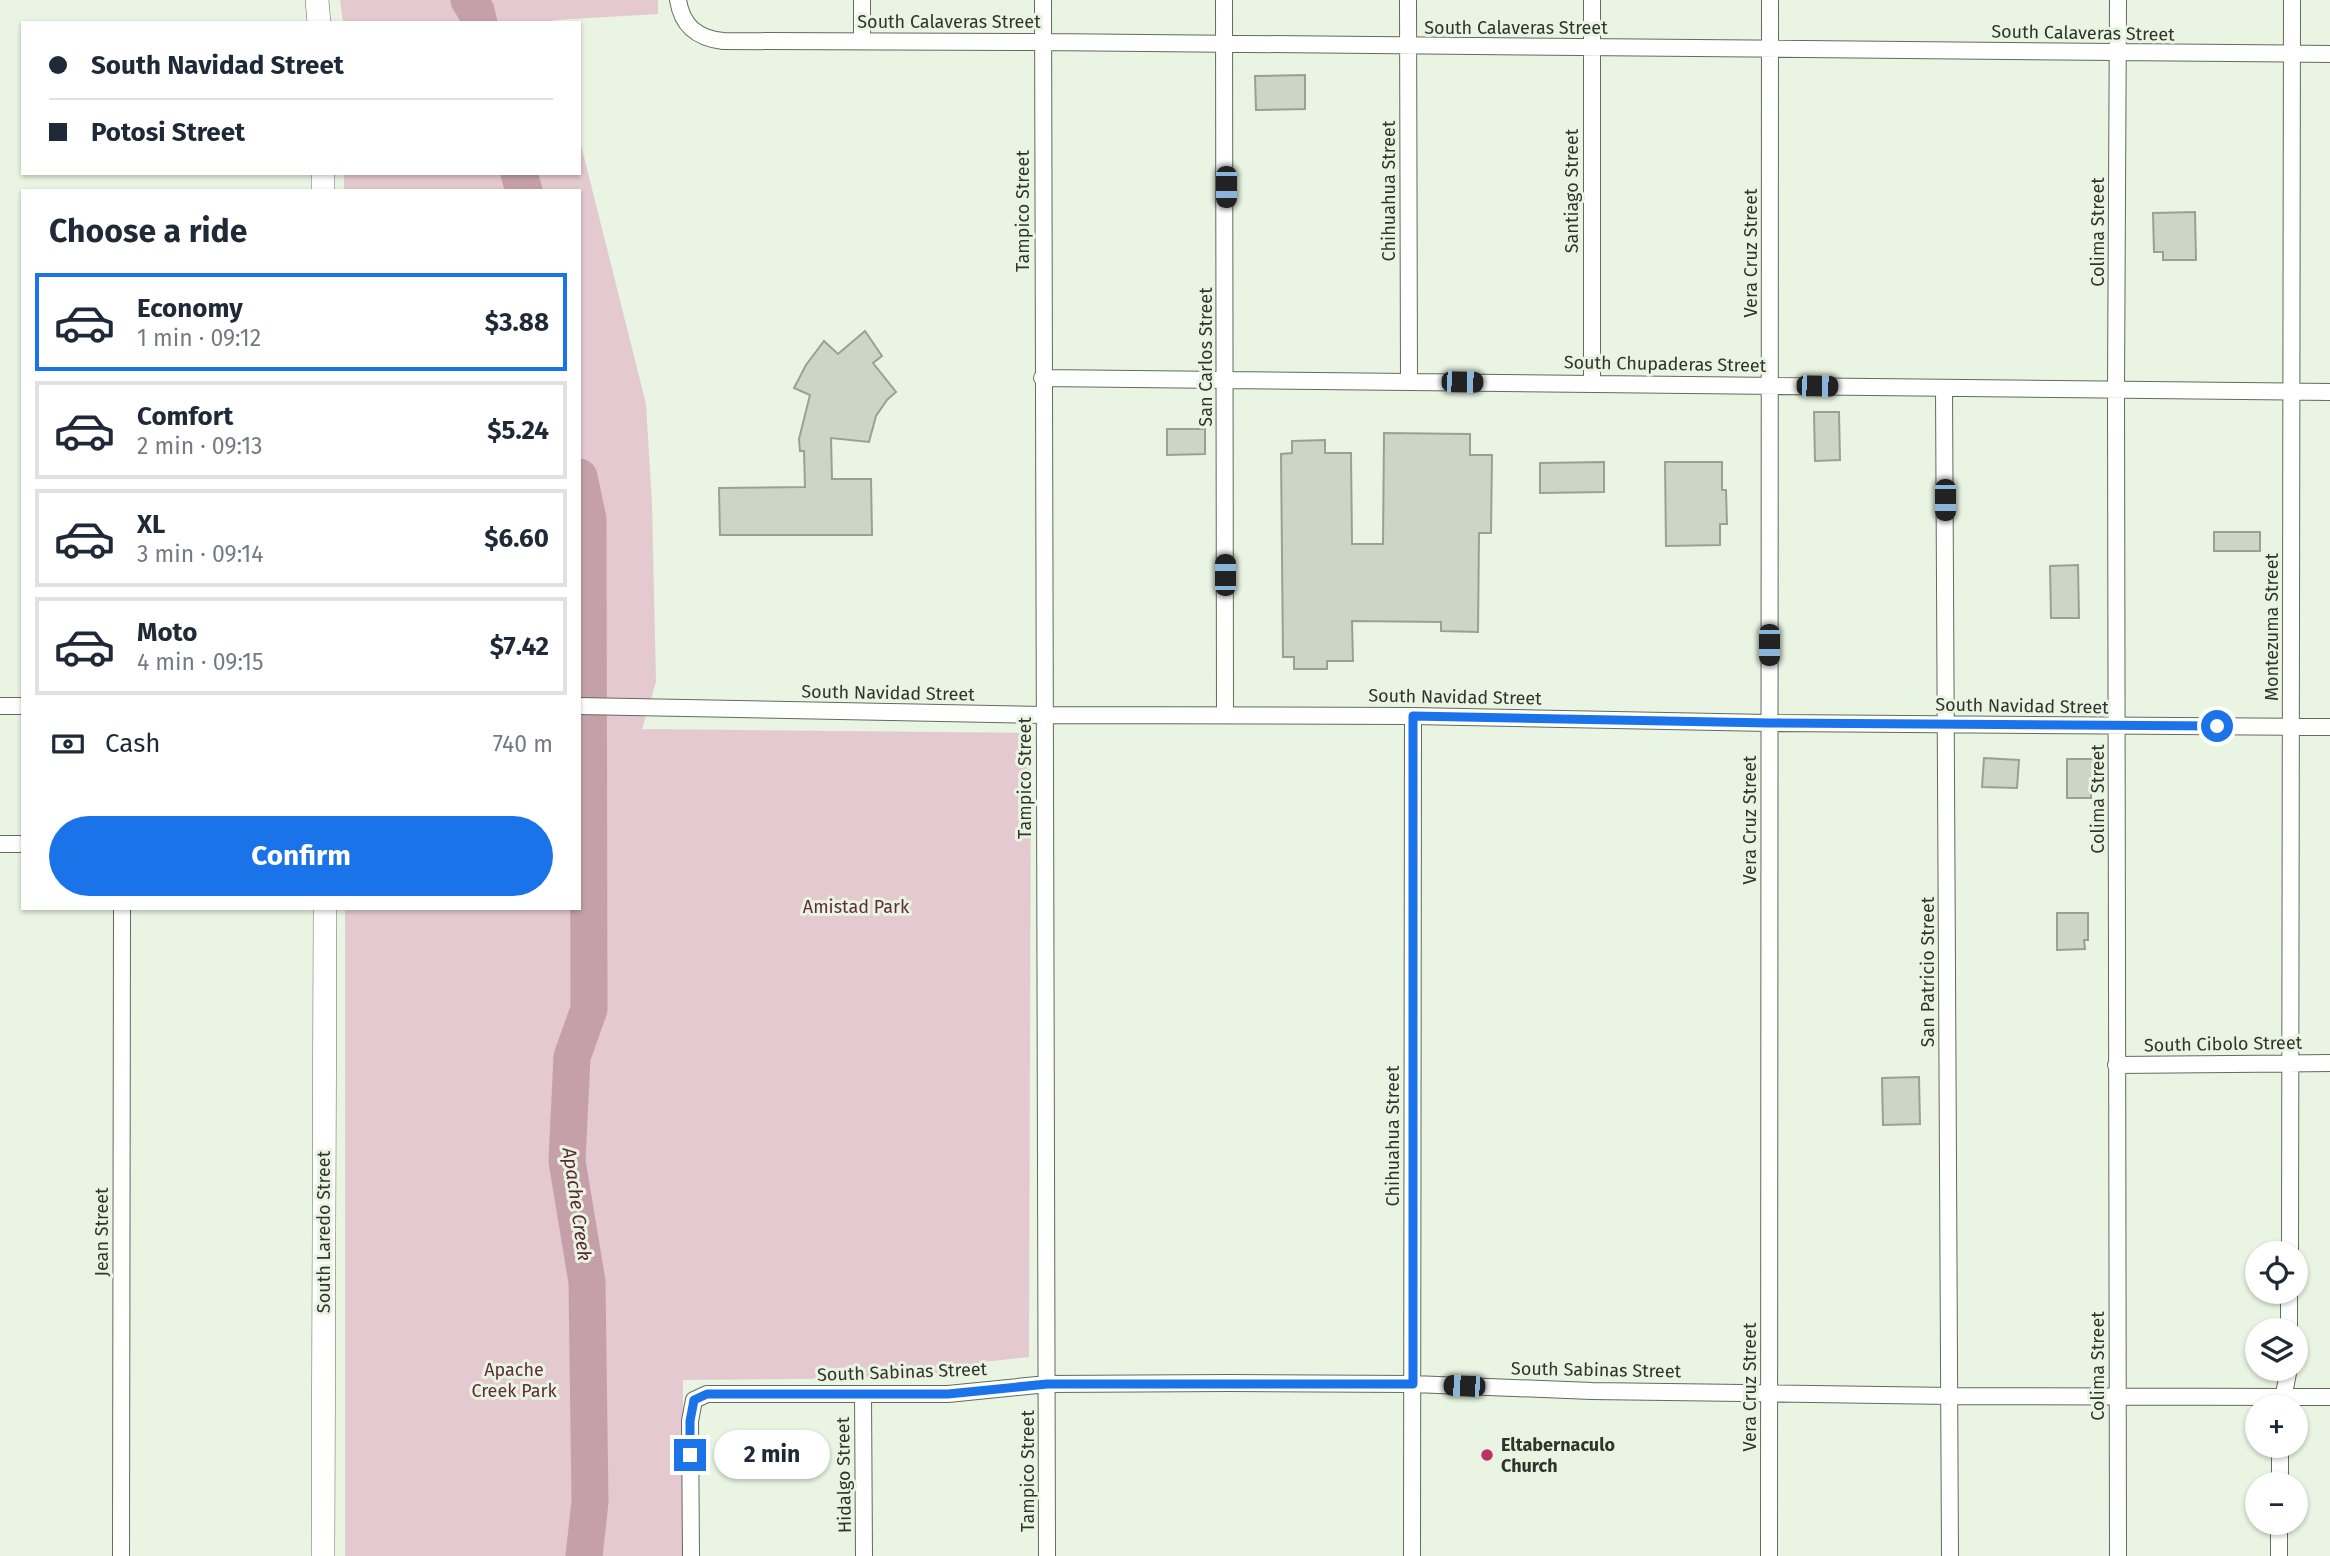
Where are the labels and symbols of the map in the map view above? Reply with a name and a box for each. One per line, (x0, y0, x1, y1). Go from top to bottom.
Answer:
street label: South Calaveras Street (857, 11, 1041, 33)
street label: South Calaveras Street (1424, 17, 1608, 39)
street label: South Calaveras Street (1991, 20, 2175, 46)
street label: Chihuahua Street (1378, 120, 1400, 261)
street label: Santiago Street (1561, 128, 1583, 253)
street label: Tampico Street (1012, 150, 1034, 272)
car (1216, 166, 1237, 208)
street label: Colima Street (2087, 177, 2109, 287)
street label: Vera Cruz Street (1740, 188, 1762, 317)
street label: San Carlos Street (1195, 287, 1217, 427)
street label: South Chupaderas Street (1564, 351, 1767, 377)
car (1441, 371, 1484, 393)
car (1796, 375, 1839, 397)
car (1935, 479, 1956, 521)
street label: Montezuma Street (2261, 553, 2283, 701)
car (1215, 554, 1236, 596)
car (1759, 624, 1780, 666)
street label: South Navidad Street (801, 680, 975, 706)
street label: South Navidad Street (1368, 684, 1542, 710)
street label: South Navidad Street (1935, 693, 2109, 719)
route start (2201, 710, 2233, 742)
street label: Tampico Street (1014, 717, 1036, 839)
street label: Colima Street (2087, 744, 2109, 854)
street label: Vera Cruz Street (1739, 755, 1761, 884)
park label: Amistad Park (803, 896, 910, 918)
street label: San Patricio Street (1917, 896, 1939, 1047)
street label: South Cibolo Street (2144, 1032, 2303, 1056)
street label: Chihuahua Street (1382, 1065, 1404, 1206)
water label: Apache Creek (558, 1145, 596, 1262)
street label: South Laredo Street (313, 1150, 335, 1313)
street label: Jean Street (91, 1187, 113, 1277)
street label: Colima Street (2087, 1311, 2109, 1421)
street label: Vera Cruz Street (1739, 1322, 1761, 1451)
street label: South Sabinas Street (817, 1358, 988, 1386)
street label: South Sabinas Street (1511, 1358, 1682, 1382)
park label: Apache Creek Park (471, 1359, 557, 1402)
car (1443, 1375, 1486, 1397)
street label: Tampico Street (1017, 1410, 1039, 1532)
street label: Hidalgo Street (832, 1416, 856, 1533)
callout: 2 min (714, 1430, 830, 1480)
place label: Eltabernaculo Church (1501, 1434, 1615, 1477)
route end (674, 1439, 706, 1471)
marker: Eltabernaculo Church (1479, 1447, 1495, 1463)

